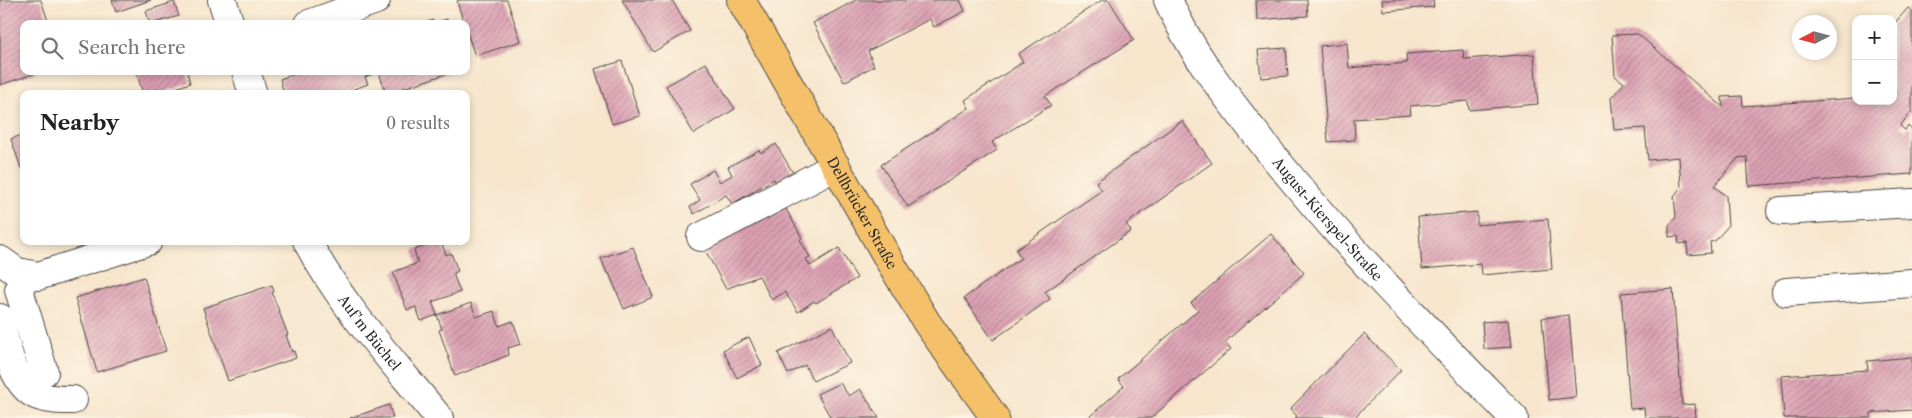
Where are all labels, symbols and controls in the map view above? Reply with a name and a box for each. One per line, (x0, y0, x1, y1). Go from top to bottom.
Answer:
north arrow (1792, 15, 1837, 60)
map controls (1852, 15, 1897, 105)
button: + (1852, 15, 1897, 60)
search box (20, 20, 470, 75)
icon: search (38, 34, 66, 62)
text: Search here (78, 36, 186, 59)
button: − (1852, 60, 1897, 105)
text: Nearby (40, 110, 119, 135)
text: 0 results (386, 113, 450, 133)
street label: Dellbrücker Straße (823, 153, 901, 273)
street label: August-Kierspel-Straße (1268, 153, 1386, 285)
street label: Auf'm Büchel (334, 291, 405, 374)

